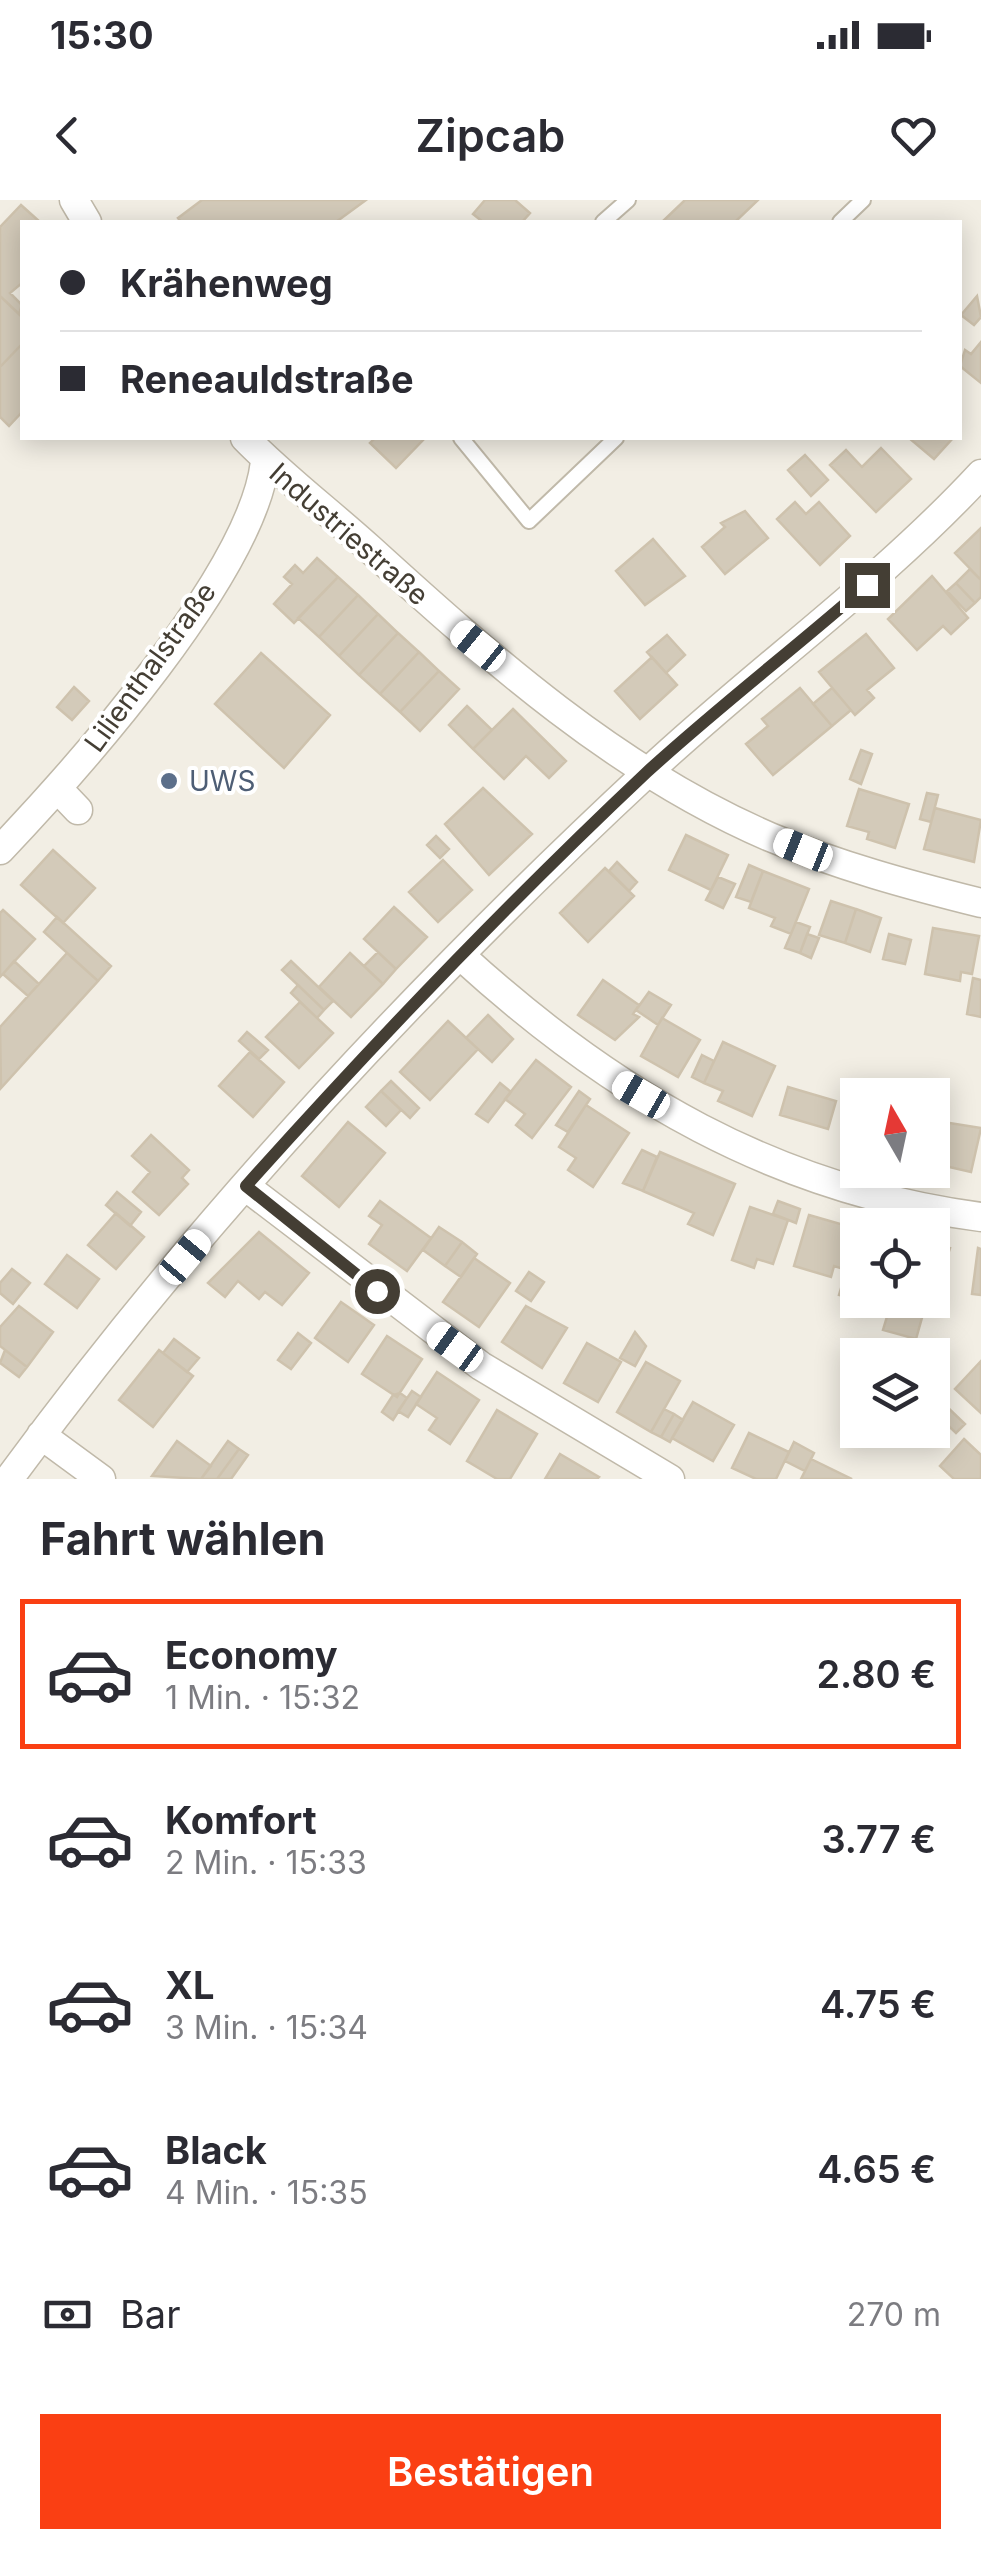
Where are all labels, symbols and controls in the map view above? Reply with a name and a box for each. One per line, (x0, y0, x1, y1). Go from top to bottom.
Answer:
text: 15:30 (50, 12, 154, 58)
icon: back (40, 108, 95, 163)
text: Zipcab (416, 108, 565, 163)
icon: heart (886, 108, 941, 163)
text: Krähenweg (120, 260, 333, 306)
text: Reneauldstraße (120, 356, 414, 402)
street label: Industriestraße (263, 456, 435, 612)
route end (845, 563, 890, 608)
street label: Lilienthalstraße (77, 576, 223, 758)
car (445, 615, 511, 677)
place label: UWS (189, 764, 255, 798)
marker: UWS (158, 770, 180, 792)
car (770, 825, 836, 875)
car (608, 1067, 674, 1123)
north arrow (840, 1078, 950, 1188)
map controls (840, 1078, 950, 1448)
button: locate (840, 1208, 950, 1318)
car (154, 1224, 216, 1290)
route start (355, 1269, 400, 1314)
car (422, 1317, 488, 1377)
button: layers (840, 1338, 950, 1448)
text: Fahrt wählen (40, 1511, 325, 1566)
icon: car (45, 1629, 135, 1719)
text: Economy (165, 1632, 338, 1678)
text: 2.80 € (816, 1651, 936, 1697)
text: 1 Min. · 15:32 (165, 1678, 360, 1717)
icon: car (45, 1794, 135, 1884)
text: Komfort (165, 1797, 317, 1843)
text: 3.77 € (821, 1816, 936, 1862)
text: 2 Min. · 15:33 (165, 1843, 367, 1882)
icon: car (45, 1959, 135, 2049)
text: XL (165, 1962, 215, 2008)
text: 4.75 € (820, 1981, 936, 2027)
text: 3 Min. · 15:34 (165, 2008, 368, 2047)
icon: car (45, 2124, 135, 2214)
text: Black (165, 2127, 267, 2173)
text: 4.65 € (817, 2146, 936, 2192)
text: 4 Min. · 15:35 (165, 2173, 368, 2212)
icon: cash (40, 2287, 95, 2342)
text: Bar (120, 2291, 181, 2337)
text: 270 m (847, 2295, 941, 2334)
button: Bestätigen (40, 2414, 941, 2529)

